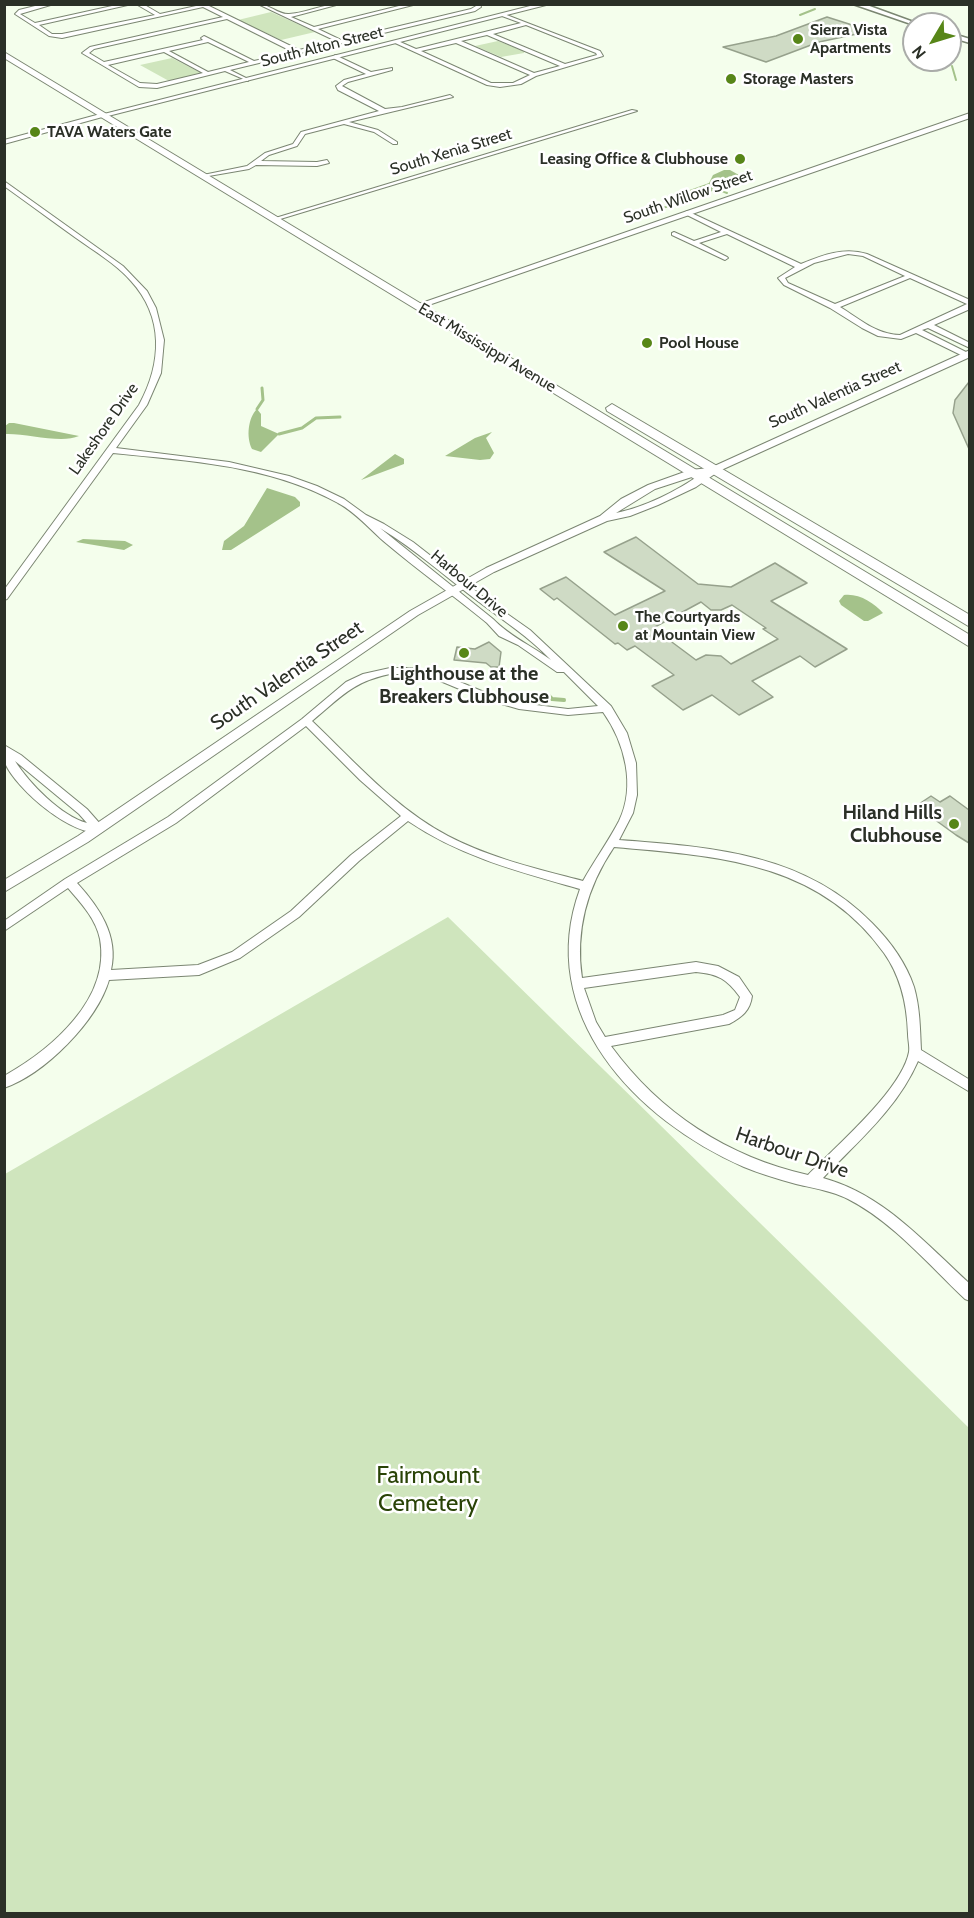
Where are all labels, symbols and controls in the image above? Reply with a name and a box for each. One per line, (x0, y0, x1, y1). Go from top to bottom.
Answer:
north arrow (902, 12, 962, 72)
place label: Sierra Vista Apartments (810, 20, 891, 58)
street label: South Alton Street (259, 23, 385, 71)
marker: Sierra Vista Apartments (791, 32, 805, 46)
text: N (908, 42, 930, 62)
place label: Storage Masters (743, 69, 853, 89)
marker: Storage Masters (724, 72, 738, 86)
place label: TAVA Waters Gate (47, 122, 171, 142)
street label: South Xenia Street (388, 124, 514, 180)
marker: TAVA Waters Gate (28, 125, 42, 139)
place label: Leasing Office & Clubhouse (540, 149, 728, 169)
marker: Leasing Office & Clubhouse (733, 152, 747, 166)
street label: South Willow Street (621, 166, 755, 228)
street label: East Mississippi Avenue (415, 299, 559, 397)
place label: Pool House (659, 333, 739, 353)
marker: Pool House (640, 336, 654, 350)
street label: South Valentia Street (766, 357, 904, 433)
street label: Lakeshore Drive (65, 380, 143, 478)
street label: Harbour Drive (427, 546, 511, 622)
place label: The Courtyards at Mountain View (635, 607, 755, 645)
street label: South Valentia Street (206, 616, 368, 736)
marker: The Courtyards at Mountain View (616, 619, 630, 633)
marker: Lighthouse at the Breakers Clubhouse (457, 646, 471, 660)
place label: Lighthouse at the Breakers Clubhouse (379, 662, 549, 709)
place label: Hiland Hills Clubhouse (842, 801, 942, 848)
marker: Hiland Hills Clubhouse (947, 817, 961, 831)
street label: Harbour Drive (732, 1122, 852, 1184)
park label: Fairmount Cemetery (376, 1462, 480, 1518)

